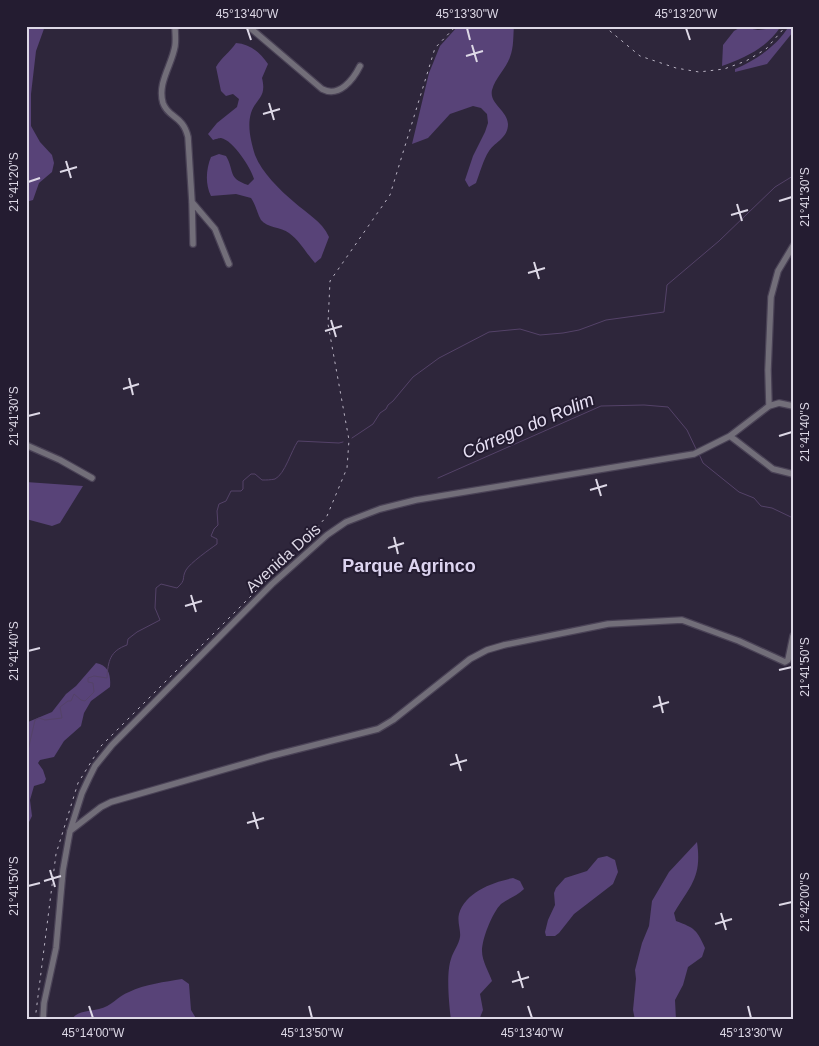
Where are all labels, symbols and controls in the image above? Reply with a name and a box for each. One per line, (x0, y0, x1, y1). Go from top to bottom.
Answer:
text: 45°13'40"W (216, 7, 279, 21)
text: 45°13'30"W (436, 7, 499, 21)
text: 45°13'20"W (655, 7, 718, 21)
text: 21°41'20"S (7, 152, 21, 212)
text: 21°41'30"S (798, 167, 812, 227)
text: 21°41'30"S (7, 386, 21, 446)
water label: Córrego do Rolim (459, 389, 597, 463)
text: 21°41'40"S (798, 402, 812, 462)
street label: Avenida Dois (242, 520, 324, 596)
district label: Parque Agrinco (342, 556, 476, 576)
text: 21°41'40"S (7, 621, 21, 681)
text: 21°41'50"S (798, 637, 812, 697)
text: 21°41'50"S (7, 856, 21, 916)
text: 21°42'00"S (798, 872, 812, 932)
text: 45°14'00"W (62, 1026, 125, 1040)
text: 45°13'50"W (281, 1026, 344, 1040)
text: 45°13'40"W (501, 1026, 564, 1040)
text: 45°13'30"W (720, 1026, 783, 1040)

